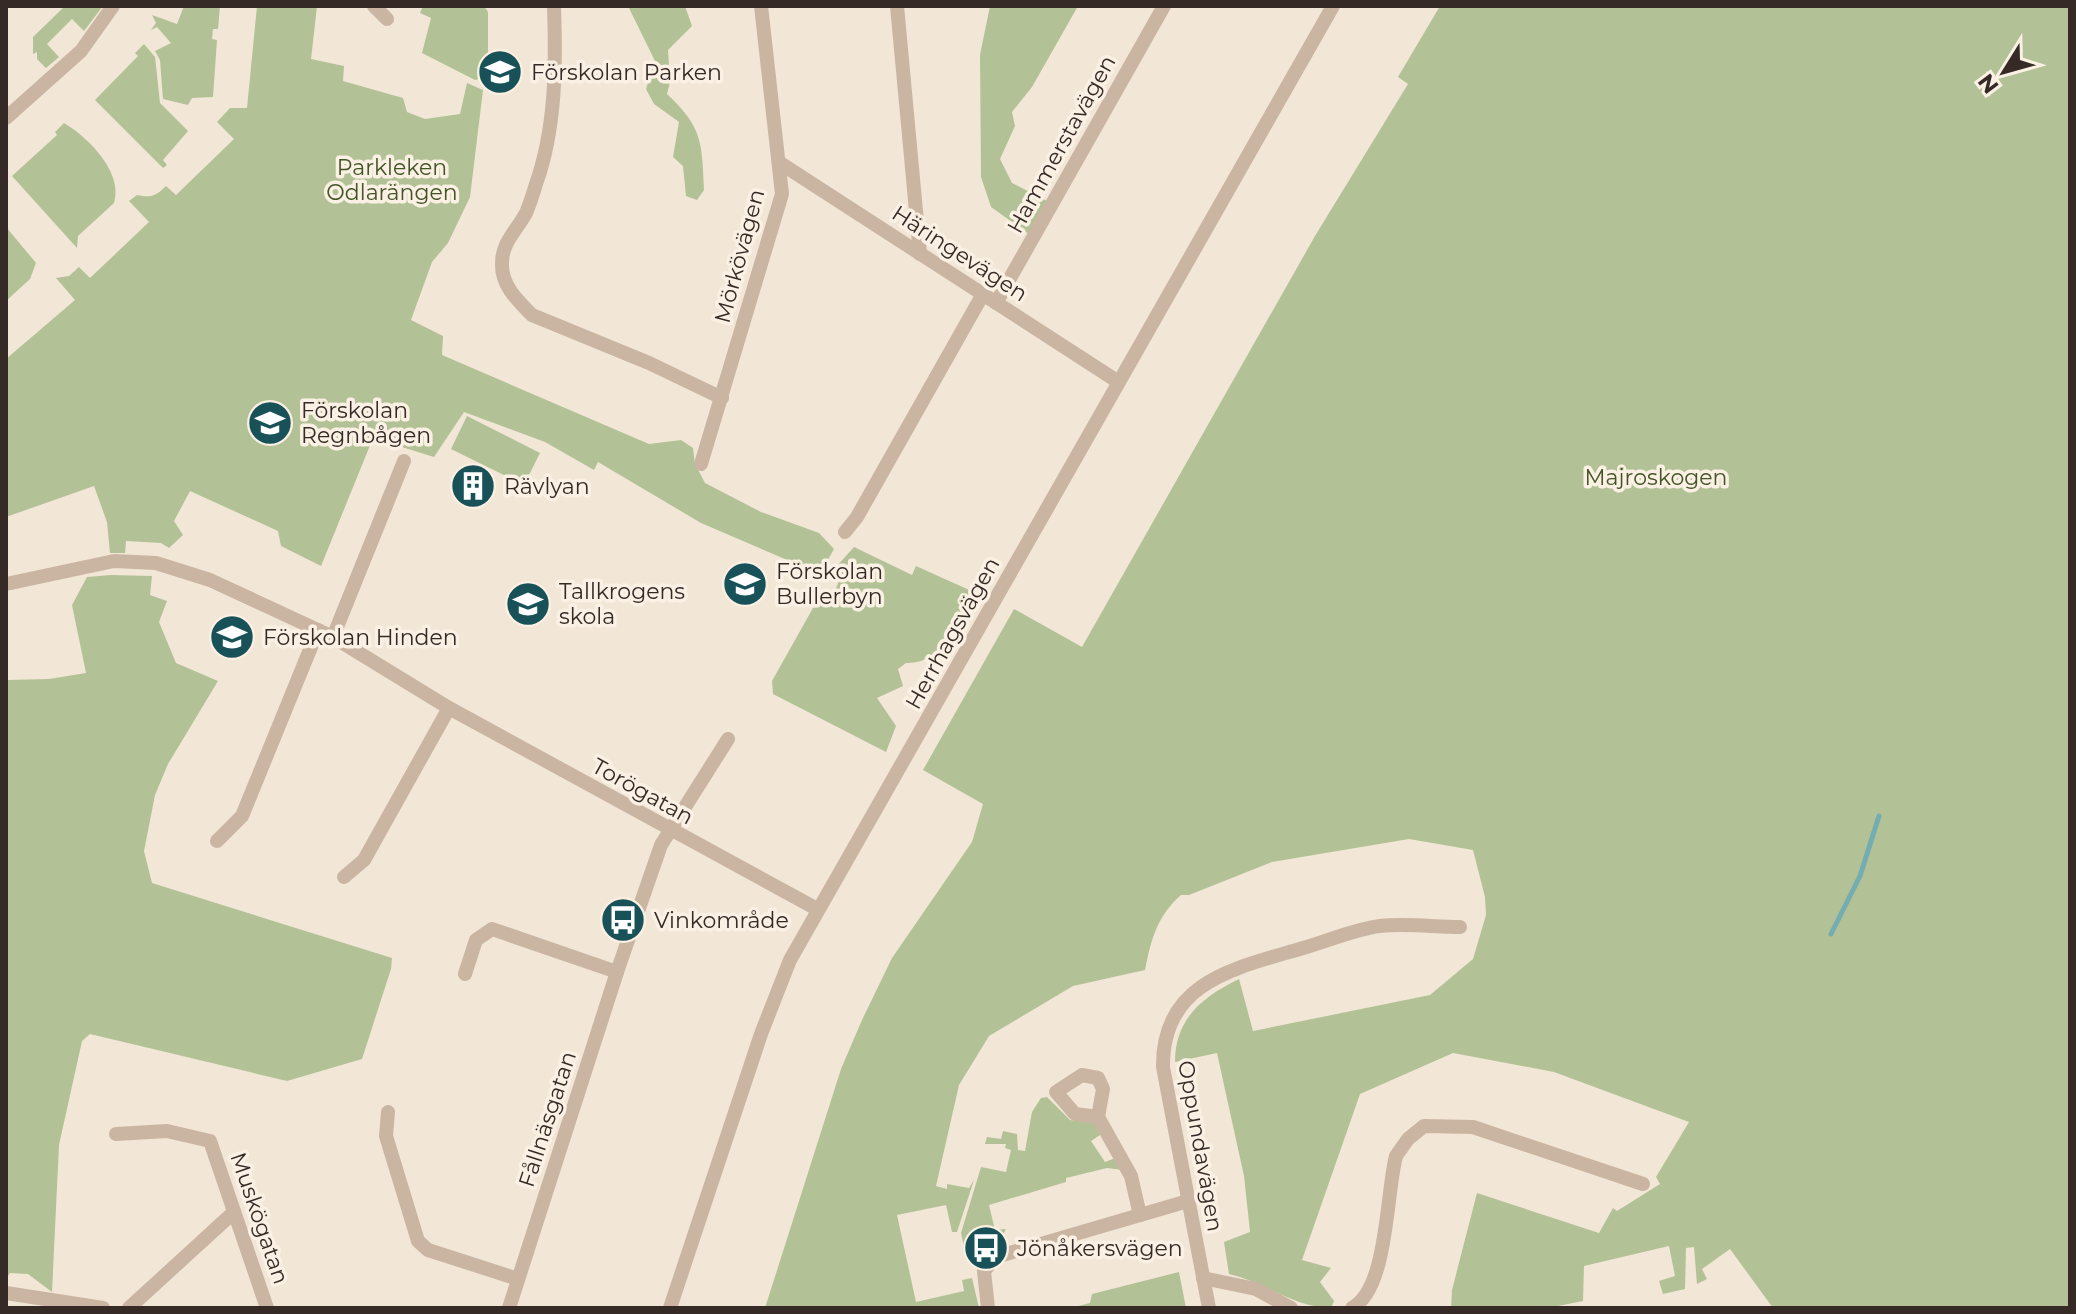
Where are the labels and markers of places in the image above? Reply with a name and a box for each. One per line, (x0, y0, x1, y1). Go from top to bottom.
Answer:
school or university icon: Förskolan Parken (476, 48, 524, 96)
place label: Förskolan Parken (531, 59, 722, 86)
place label: Förskolan Regnbågen (301, 397, 431, 449)
school or university icon: Förskolan Regnbågen (246, 399, 294, 447)
building icon: Rävlyan (449, 462, 497, 510)
place label: Rävlyan (504, 473, 590, 500)
place label: Förskolan Bullerbyn (776, 558, 883, 610)
school or university icon: Förskolan Bullerbyn (721, 560, 769, 608)
place label: Tallkrogens skola (559, 578, 685, 630)
school or university icon: Tallkrogens skola (504, 580, 552, 628)
school or university icon: Förskolan Hinden (208, 613, 256, 661)
place label: Förskolan Hinden (263, 624, 458, 651)
bus stop icon: Vinkområde (599, 896, 647, 944)
place label: Vinkområde (654, 907, 789, 934)
bus stop icon: Jönåkersvägen (962, 1224, 1010, 1272)
place label: Jönåkersvägen (1016, 1235, 1183, 1262)

